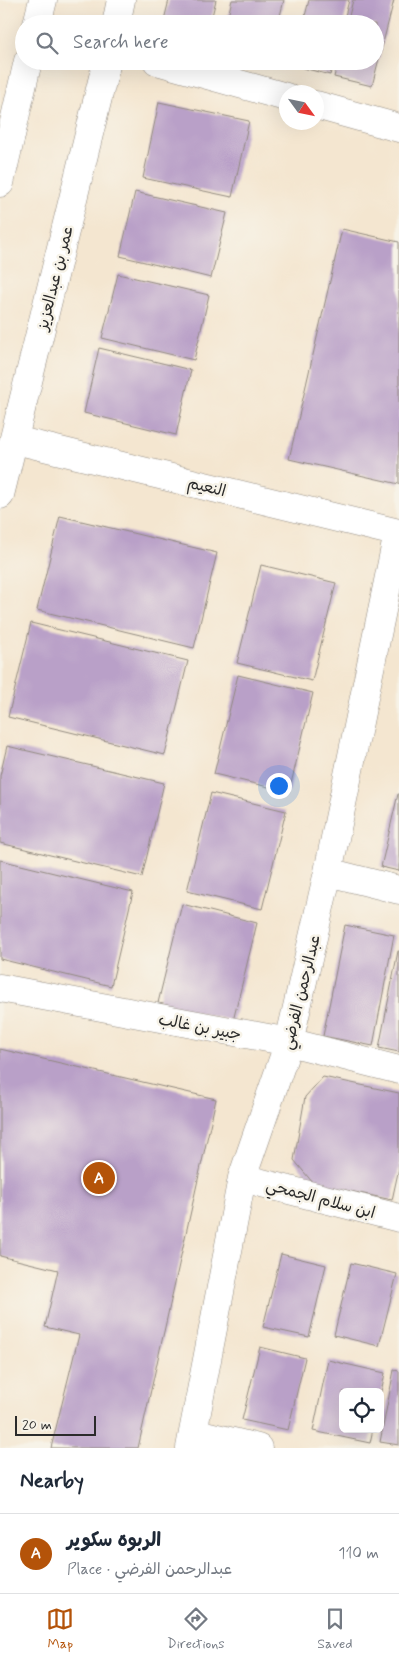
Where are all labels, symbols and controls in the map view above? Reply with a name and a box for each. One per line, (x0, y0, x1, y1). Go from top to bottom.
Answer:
search box (15, 15, 384, 70)
icon: search (33, 29, 61, 57)
text: Search here (73, 30, 169, 55)
north arrow (279, 85, 324, 130)
street label: عمر بن عبدالعزيز (32, 224, 79, 335)
street label: النعيم (185, 473, 228, 503)
your location (266, 773, 292, 799)
street label: عبدالرحمن الفرضي (277, 933, 329, 1053)
street label: جبير بن غالب (157, 1009, 243, 1046)
pin: A (83, 1159, 115, 1197)
street label: ابن سلام الجمحي (263, 1175, 378, 1227)
map controls (339, 1388, 384, 1433)
button: locate (339, 1388, 384, 1433)
scale bar (15, 1413, 96, 1436)
text: 20 m (22, 1416, 52, 1434)
text: Nearby (20, 1467, 84, 1495)
text: الربوه سكوير (67, 1528, 161, 1553)
text: A (31, 1543, 41, 1564)
text: 110 m (338, 1543, 379, 1564)
text: Place · عبدالرحمن الفرضي (67, 1559, 232, 1580)
tab: Map (46, 1605, 74, 1653)
tab: Directions (167, 1605, 225, 1653)
tab: Saved (317, 1605, 353, 1653)

